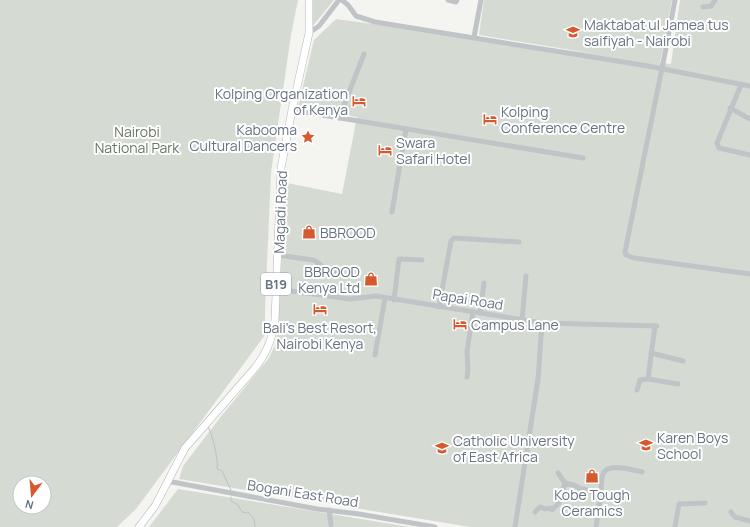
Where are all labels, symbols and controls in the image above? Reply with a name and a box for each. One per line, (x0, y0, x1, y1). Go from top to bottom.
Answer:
place label: Maktabat ul Jamea tus saifiyah - Nairobi (584, 15, 729, 50)
school or university icon: Maktabat ul Jamea tus saifiyah - Nairobi (565, 24, 581, 40)
place label: Kolping Organization of Kenya (215, 84, 348, 119)
hotel icon: Kolping Organization of Kenya (351, 93, 367, 109)
place label: Kolping Conference Centre (501, 102, 625, 137)
hotel icon: Kolping Conference Centre (482, 111, 498, 127)
place label: Kabooma Cultural Dancers (190, 120, 297, 155)
park label: Nairobi National Park (95, 122, 180, 157)
place icon: Kabooma Cultural Dancers (300, 129, 316, 145)
place label: Swara Safari Hotel (396, 133, 471, 168)
hotel icon: Swara Safari Hotel (377, 142, 393, 158)
street label: Magadi Road (269, 170, 291, 254)
place label: BBROOD (320, 223, 376, 242)
shop icon: BBROOD (301, 224, 317, 240)
place label: BBROOD Kenya Ltd (298, 262, 360, 297)
shop icon: BBROOD Kenya Ltd (363, 271, 379, 287)
road number: B19 (261, 273, 291, 295)
street label: Papai Road (431, 284, 505, 314)
hotel icon: Bali's Best Resort, Nairobi Kenya (312, 301, 328, 317)
place label: Campus Lane (471, 315, 559, 334)
hotel icon: Campus Lane (452, 316, 468, 332)
place label: Bali's Best Resort, Nairobi Kenya (263, 318, 377, 353)
place label: Karen Boys School (657, 428, 728, 463)
place label: Catholic University of East Africa (453, 431, 575, 466)
school or university icon: Karen Boys School (638, 437, 654, 453)
school or university icon: Catholic University of East Africa (434, 440, 450, 456)
shop icon: Kobe Tough Ceramics (584, 468, 600, 484)
north arrow (12, 475, 52, 515)
street label: Bogani East Road (246, 475, 360, 511)
place label: Kobe Tough Ceramics (554, 485, 630, 520)
text: N (23, 497, 35, 513)

